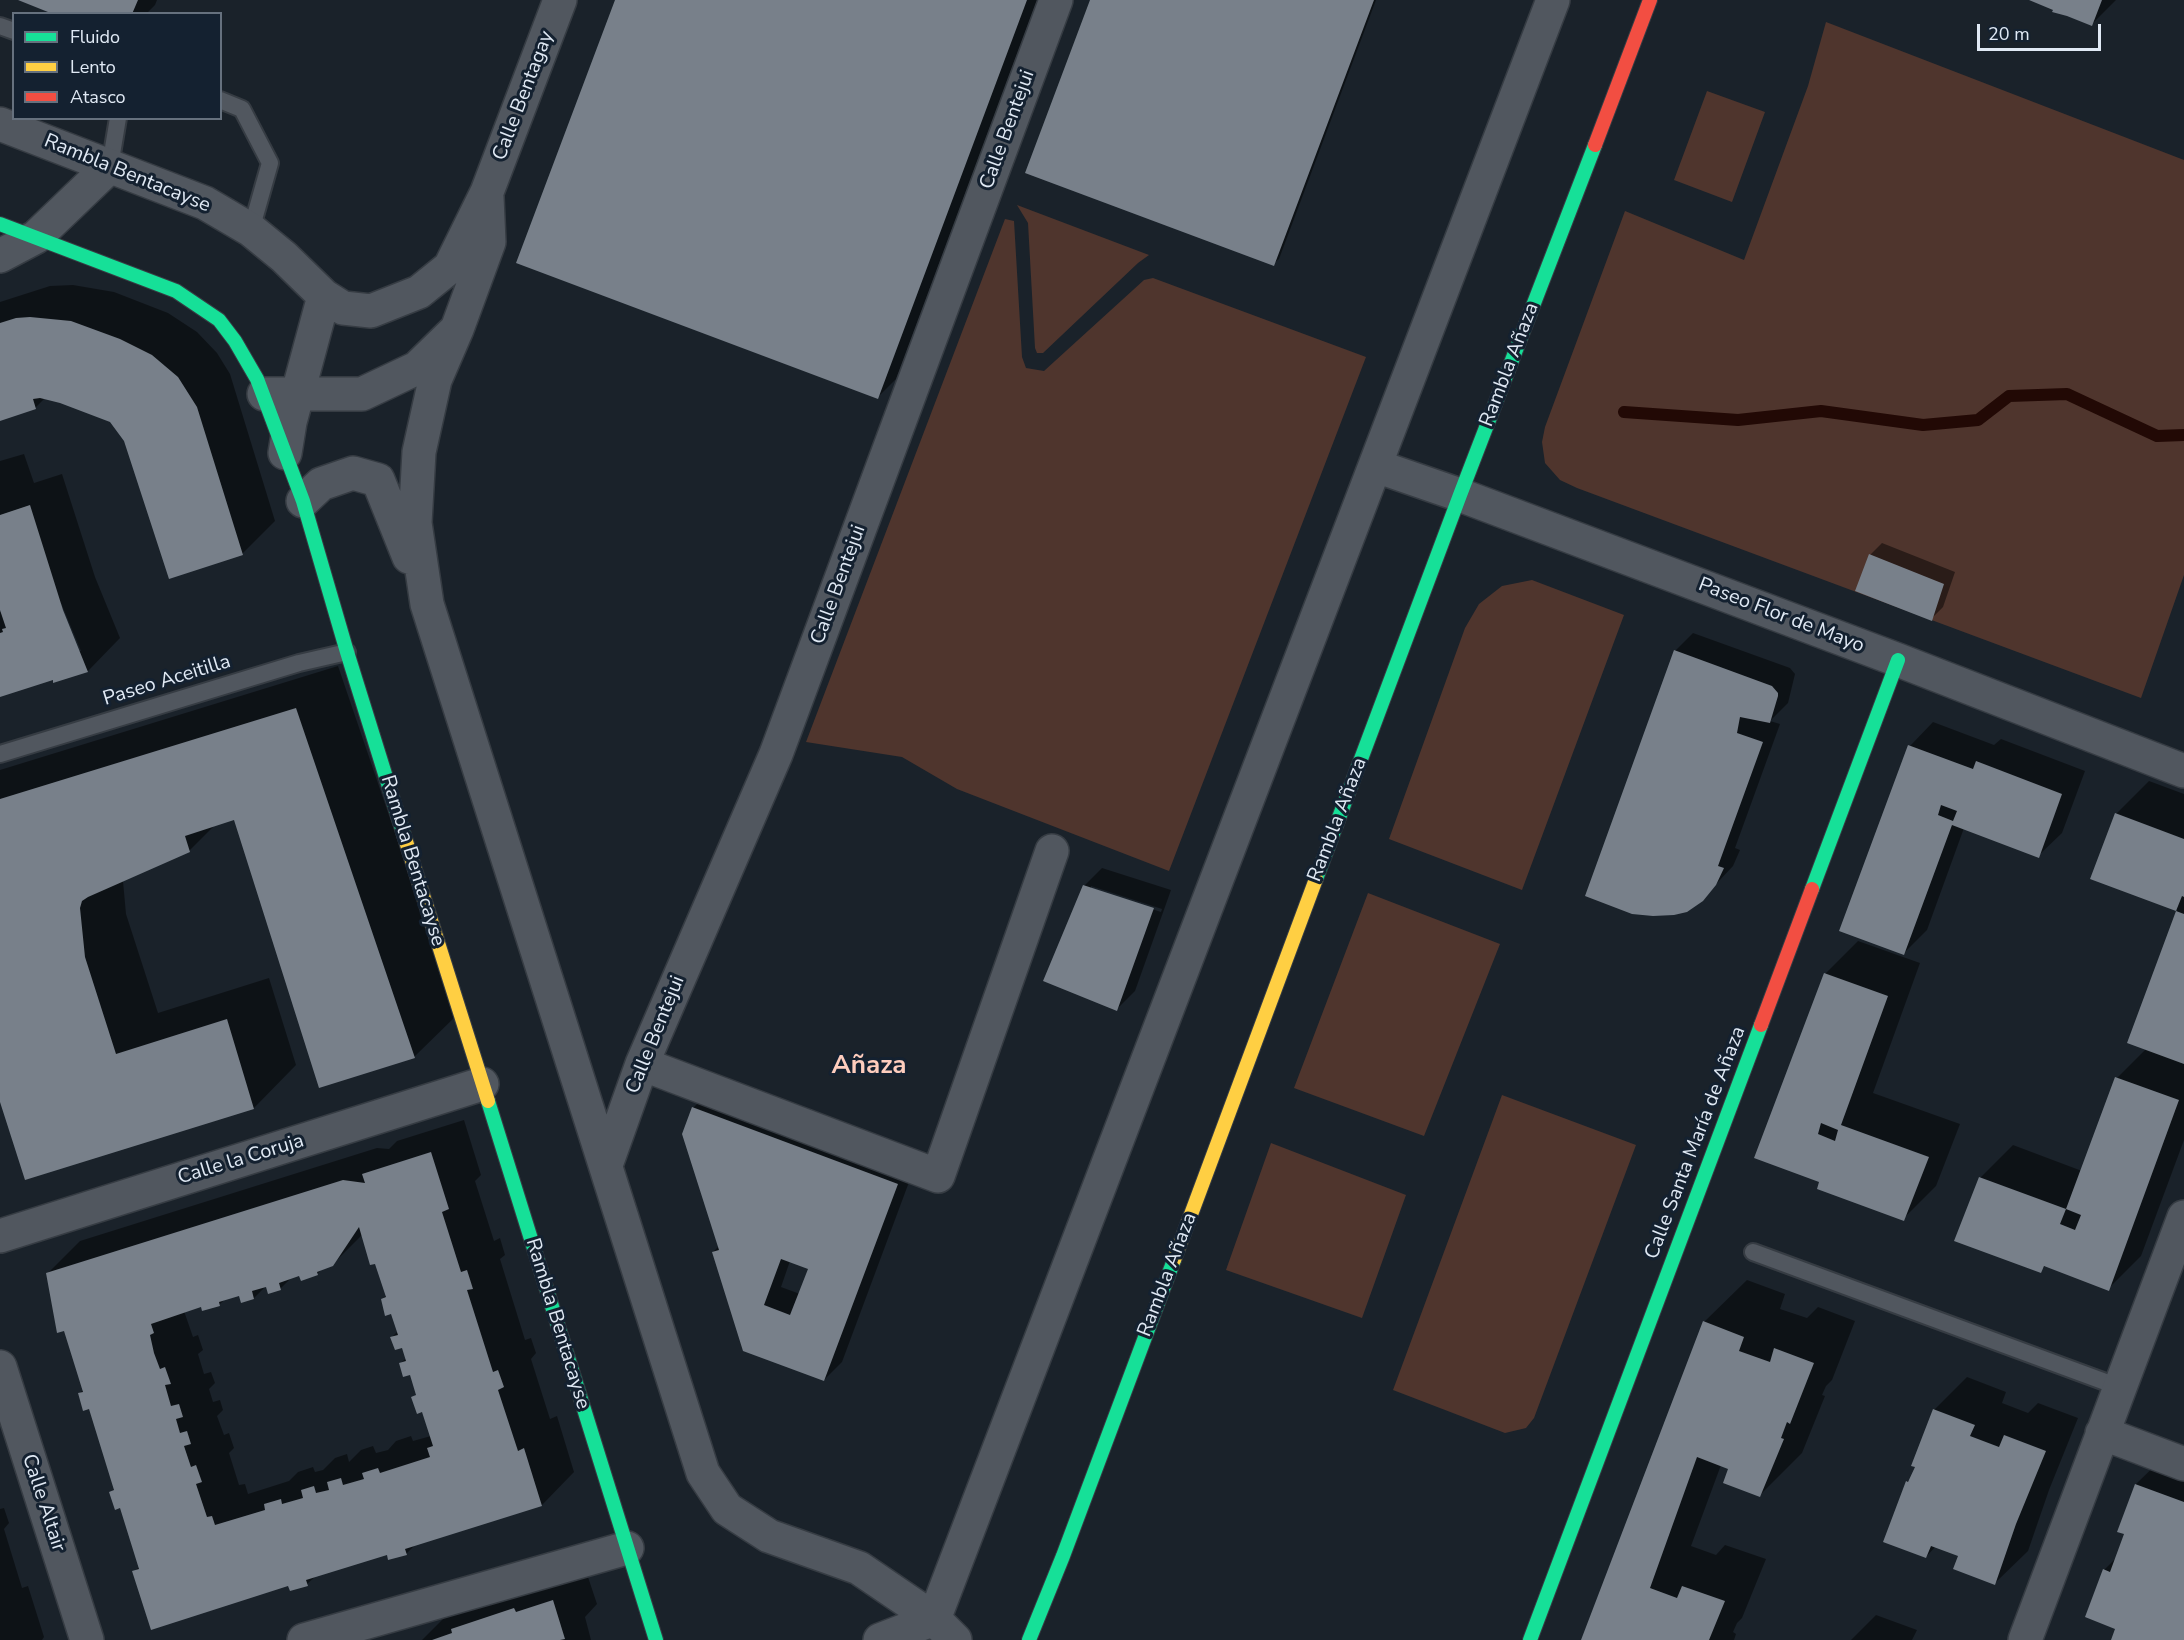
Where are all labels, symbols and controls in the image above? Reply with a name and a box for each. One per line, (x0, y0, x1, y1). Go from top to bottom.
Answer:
legend (12, 12, 222, 120)
scale bar (1980, 12, 2104, 50)
text: 20 m (1988, 22, 2030, 46)
text: Fluido (70, 25, 120, 49)
street label: Calle Bentagay (488, 28, 560, 164)
text: Lento (70, 55, 116, 79)
street label: Calle Bentejui (975, 67, 1041, 193)
text: Atasco (70, 85, 126, 109)
street label: Rambla Bentacayse (40, 130, 214, 218)
street label: Rambla Añaza (1475, 300, 1545, 430)
street label: Calle Bentejui (806, 522, 872, 648)
street label: Paseo Flor de Mayo (1695, 573, 1867, 659)
street label: Paseo Aceitilla (100, 650, 234, 712)
street label: Rambla Añaza (1303, 755, 1373, 885)
street label: Rambla Bentacayse (375, 773, 449, 949)
street label: Calle Bentejui (621, 973, 691, 1097)
street label: Calle Santa María de Añaza (1640, 1023, 1752, 1263)
district label: Añaza (831, 1051, 907, 1083)
street label: Calle la Coruja (175, 1129, 307, 1191)
street label: Rambla Añaza (1133, 1210, 1203, 1340)
street label: Rambla Bentacayse (520, 1236, 594, 1412)
street label: Calle Altair (16, 1451, 70, 1555)

